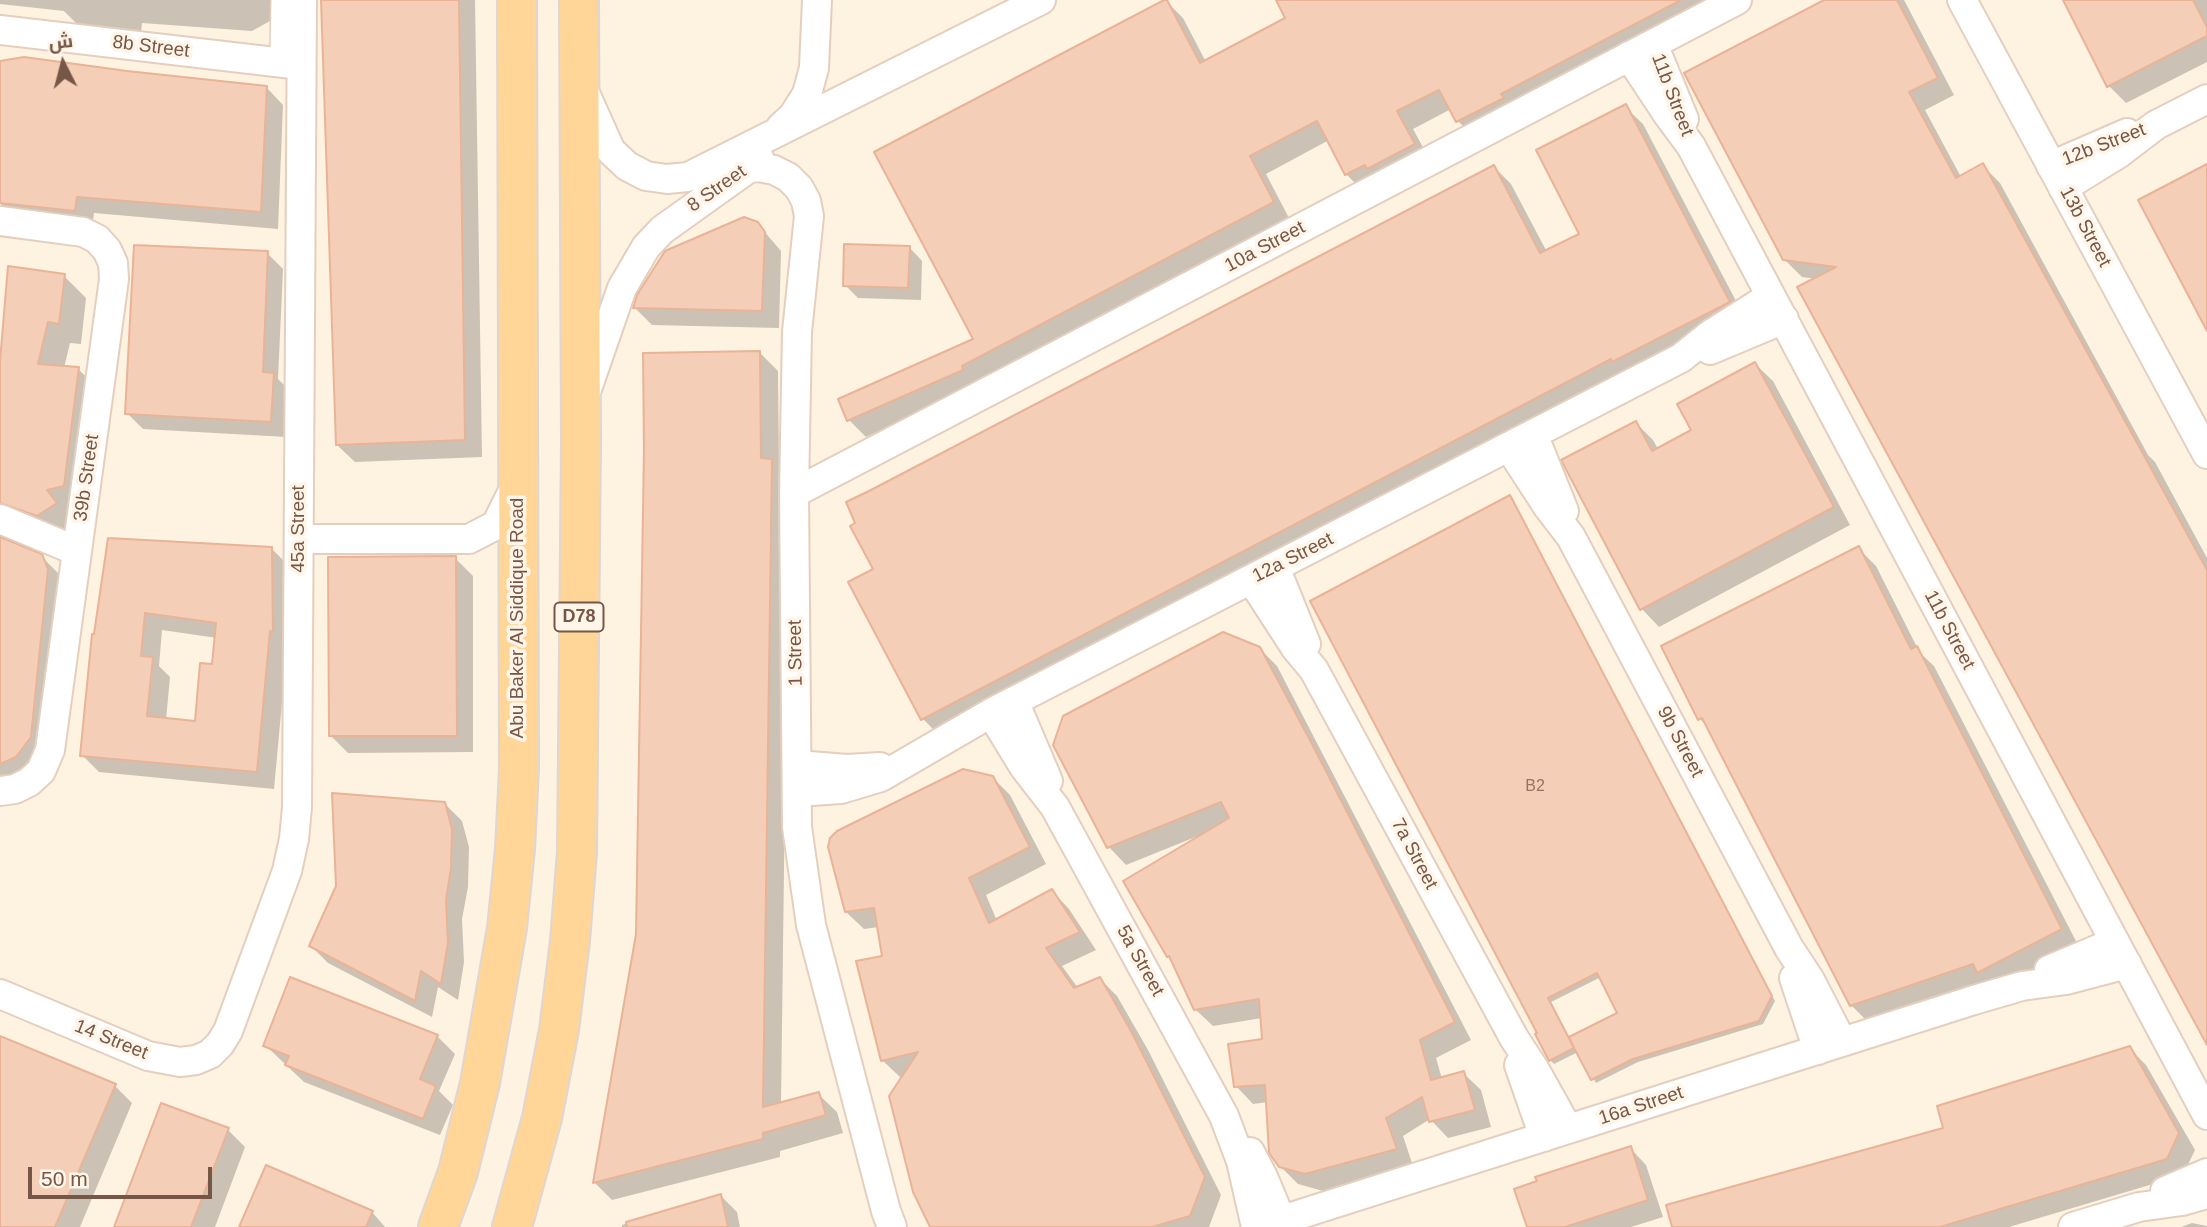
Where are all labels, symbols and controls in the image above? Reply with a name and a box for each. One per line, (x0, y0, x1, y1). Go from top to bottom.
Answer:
north arrow (28, 28, 98, 98)
text: ش (48, 30, 74, 53)
street label: 8b Street (111, 31, 191, 63)
street label: 11b Street (1646, 51, 1698, 139)
street label: 12b Street (2059, 119, 2149, 171)
street label: 8 Street (683, 161, 751, 217)
street label: 13b Street (2054, 183, 2116, 271)
street label: 10a Street (1221, 216, 1309, 278)
street label: 39b Street (70, 433, 104, 523)
street label: 45a Street (288, 485, 310, 573)
street label: Abu Baker Al Siddique Road (507, 498, 529, 738)
street label: 12a Street (1249, 528, 1337, 588)
street label: 11b Street (1919, 587, 1979, 673)
road number: D78 (554, 602, 604, 632)
street label: 1 Street (784, 620, 808, 686)
street label: 9b Street (1652, 703, 1708, 781)
house number: B2 (1525, 777, 1545, 797)
street label: 7a Street (1386, 815, 1442, 893)
street label: 5a Street (1111, 922, 1169, 1000)
street label: 14 Street (71, 1015, 151, 1065)
street label: 16a Street (1596, 1082, 1686, 1130)
scale bar (32, 1154, 215, 1198)
text: 50 m (41, 1167, 88, 1190)

